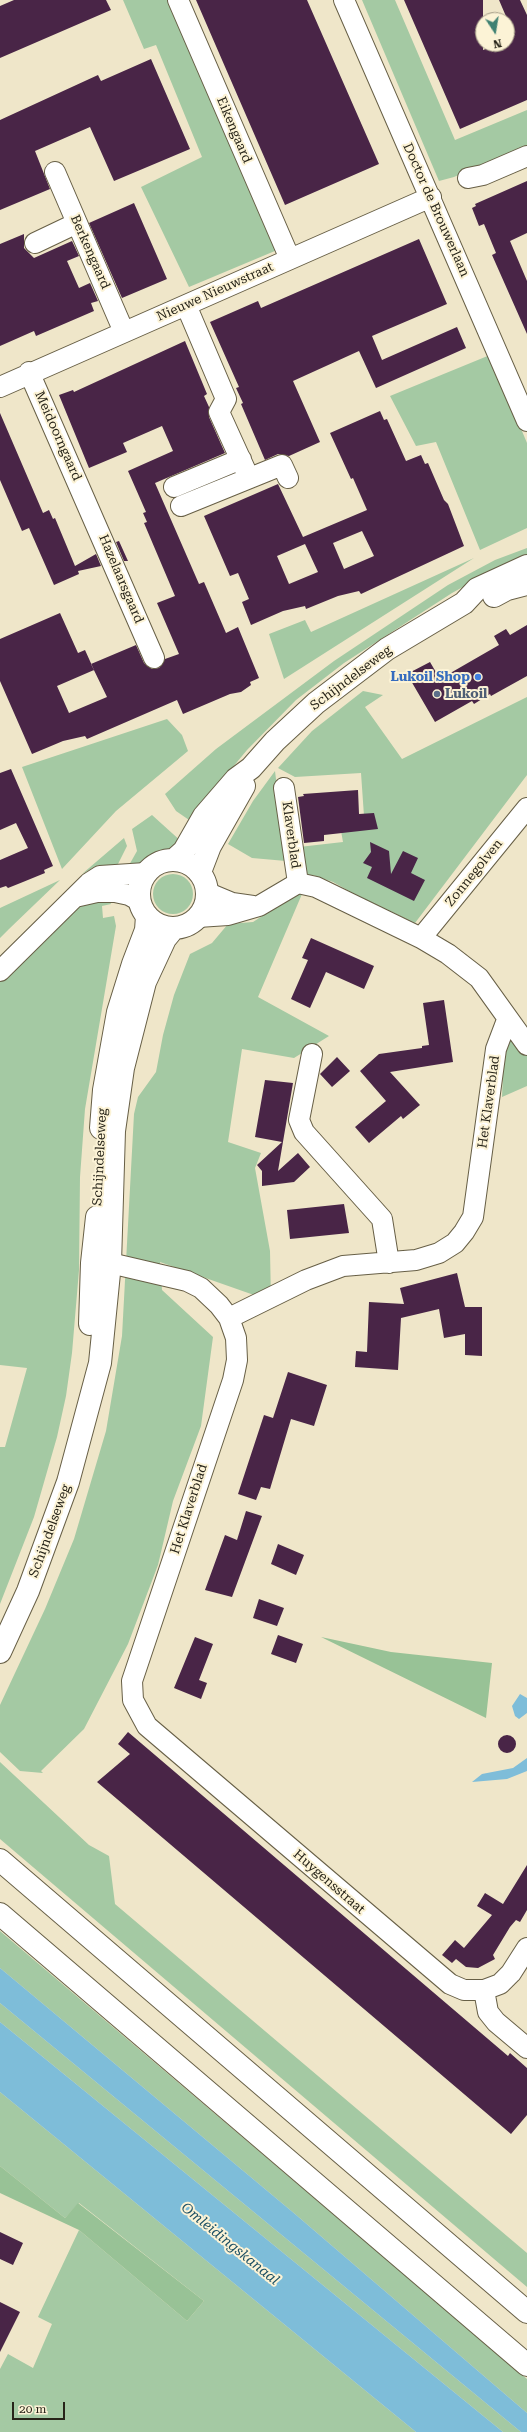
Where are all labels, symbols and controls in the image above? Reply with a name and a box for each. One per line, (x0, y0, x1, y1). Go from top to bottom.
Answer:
north arrow (475, 12, 515, 52)
text: N (492, 36, 503, 50)
street label: Eikengaard (213, 94, 255, 166)
street label: Doctor de Brouwerlaan (399, 141, 473, 279)
street label: Berkengaard (67, 213, 113, 291)
street label: Nieuwe Nieuwstraat (154, 259, 276, 325)
street label: Meidoorngaard (31, 389, 85, 483)
street label: Hazelaarsgaard (95, 532, 147, 626)
street label: Schijndelseweg (307, 642, 395, 714)
place label: Lukoil Shop (390, 669, 470, 685)
marker: Lukoil Shop (473, 672, 483, 682)
place label: Lukoil (445, 686, 487, 702)
marker: Lukoil (432, 689, 442, 699)
street label: Klaverblad (279, 800, 303, 870)
street label: Zonnegolven (442, 836, 506, 910)
street label: Het Klaverblad (475, 1055, 503, 1149)
street label: Schijndelseweg (90, 1108, 110, 1206)
street label: Het Klaverblad (167, 1462, 211, 1556)
street label: Schijndelseweg (26, 1482, 74, 1580)
street label: Huygensstraat (290, 1847, 368, 1917)
water label: Omleidingskanaal (178, 2199, 282, 2289)
scale bar (14, 2394, 67, 2420)
text: 20 m (19, 2402, 46, 2416)

